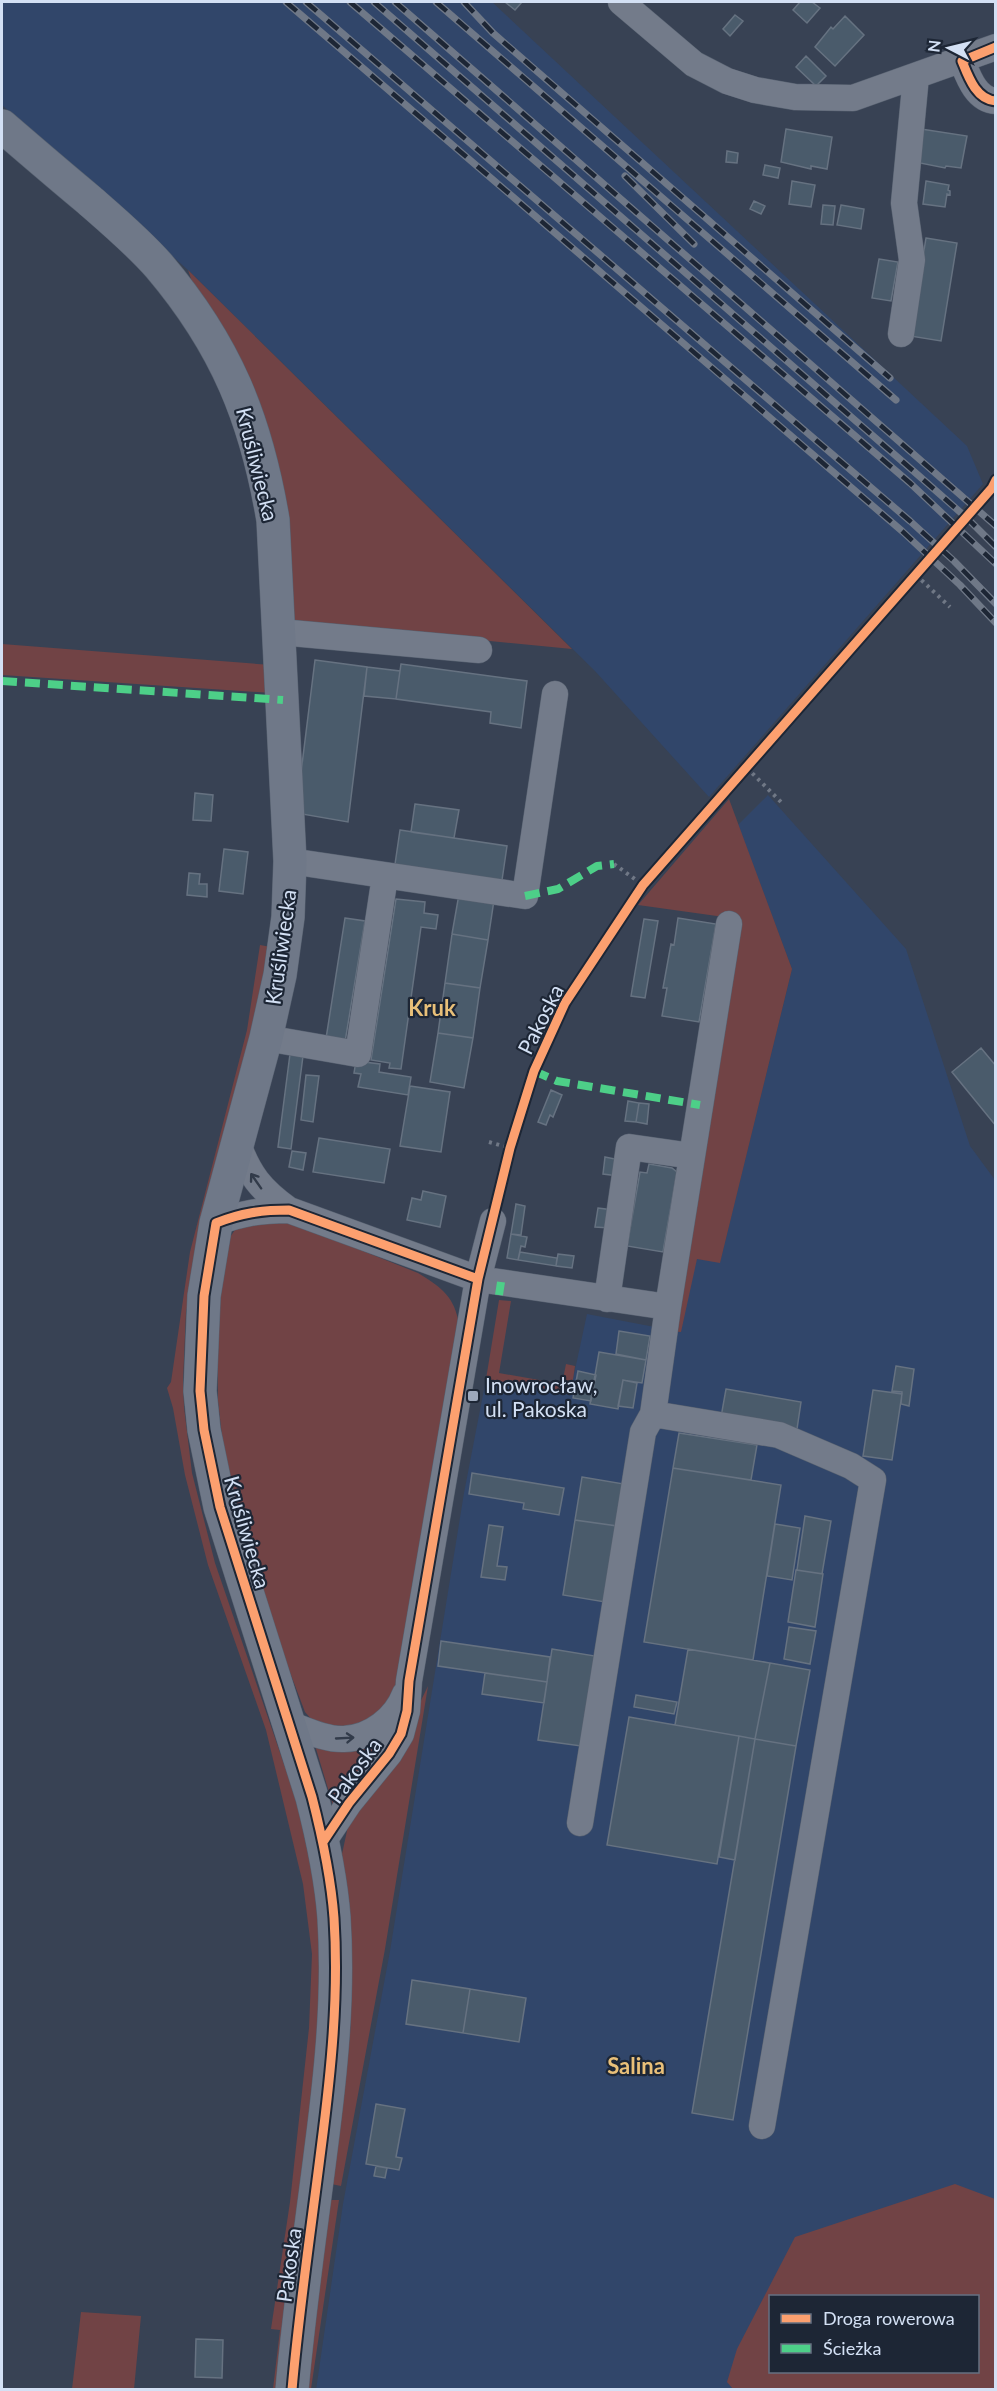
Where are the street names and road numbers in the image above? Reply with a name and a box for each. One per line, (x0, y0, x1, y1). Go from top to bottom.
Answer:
street label: Kruśliwiecka (232, 405, 284, 523)
street label: Kruśliwiecka (260, 888, 300, 1006)
street label: Pakoska (512, 980, 568, 1058)
street label: Kruśliwiecka (220, 1473, 276, 1591)
street label: Pakoska (322, 1732, 386, 1808)
street label: Pakoska (270, 2226, 306, 2304)

